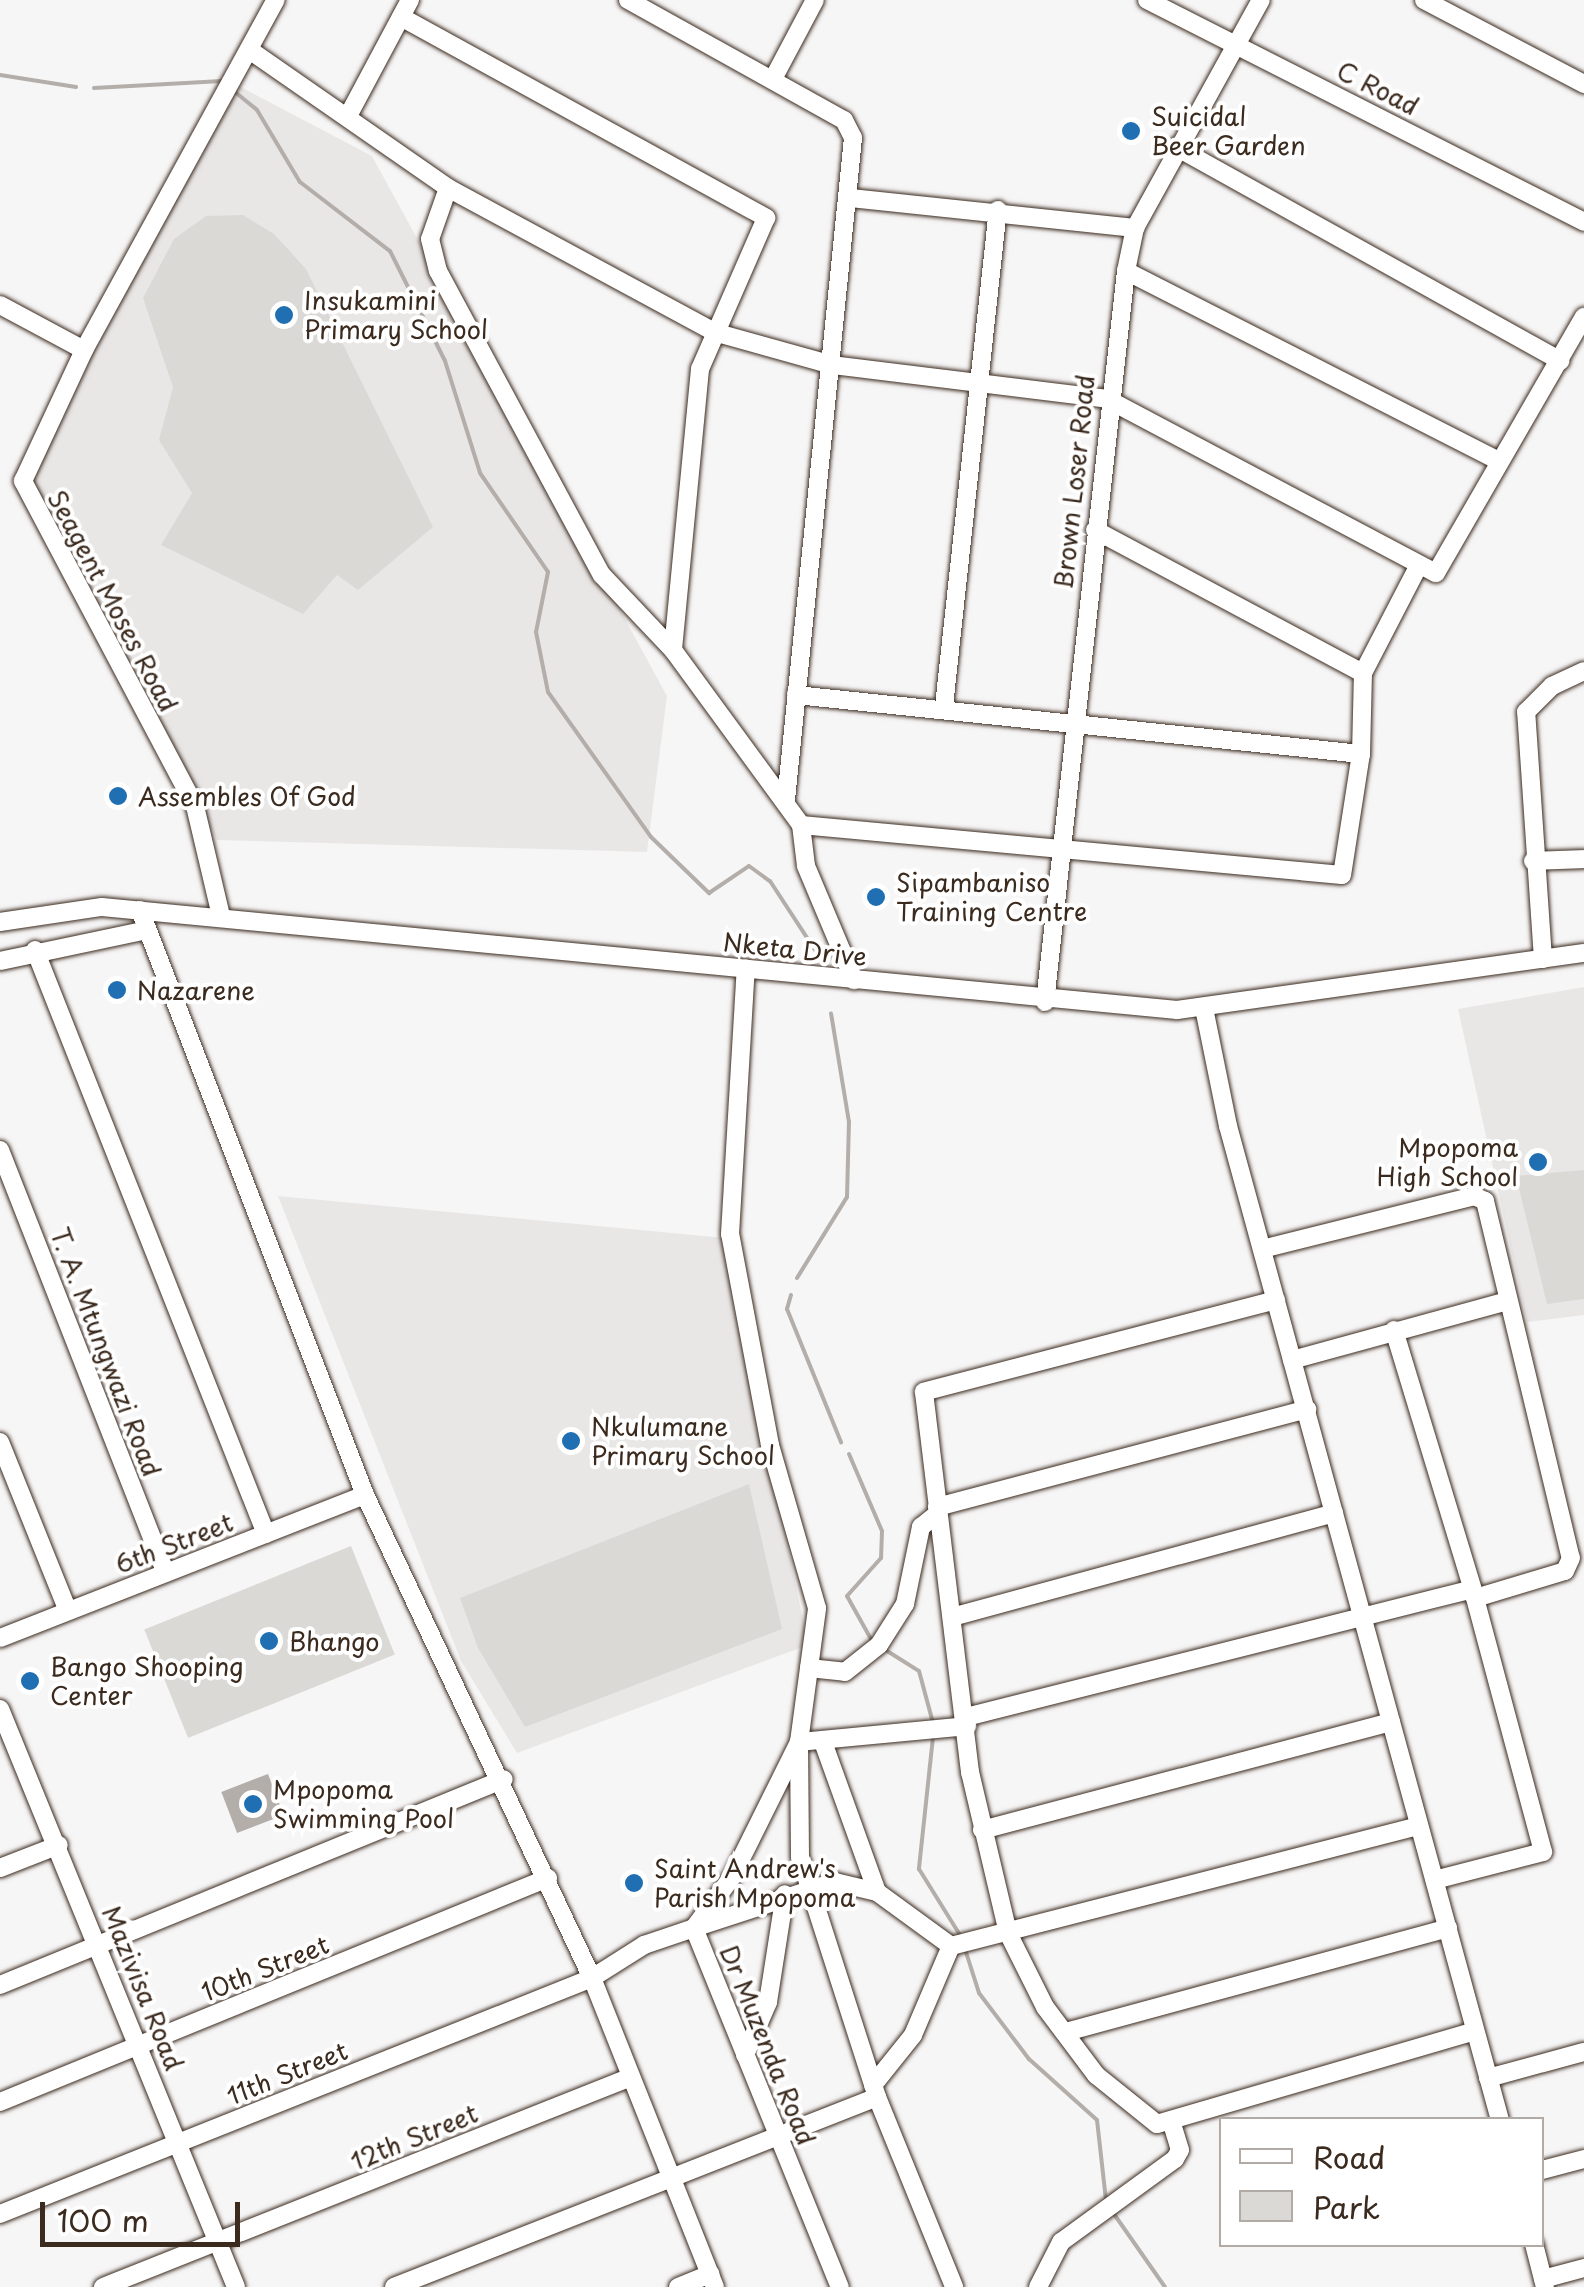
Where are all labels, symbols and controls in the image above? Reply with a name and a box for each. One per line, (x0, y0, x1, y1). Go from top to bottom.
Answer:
street label: C Road (1332, 55, 1424, 121)
place label: Suicidal Beer Garden (1151, 102, 1304, 161)
marker: Suicidal Beer Garden (1120, 120, 1142, 142)
place label: Insukamini Primary School (304, 286, 488, 345)
marker: Insukamini Primary School (273, 304, 295, 326)
street label: Brown Loser Road (1048, 372, 1100, 592)
street label: Seagent Moses Road (42, 485, 184, 717)
place label: Assembles Of God (138, 781, 359, 811)
marker: Assembles Of God (107, 785, 129, 807)
place label: Sipambaniso Training Centre (896, 868, 1087, 927)
marker: Sipambaniso Training Centre (865, 886, 887, 908)
street label: Nketa Drive (722, 927, 868, 971)
place label: Nazarene (137, 975, 255, 1005)
marker: Nazarene (106, 979, 128, 1001)
place label: Mpopoma High School (1376, 1133, 1518, 1192)
marker: Mpopoma High School (1527, 1151, 1549, 1173)
street label: T. A. Mtungwazi Road (45, 1223, 167, 1481)
place label: Nkulumane Primary School (591, 1412, 775, 1471)
marker: Nkulumane Primary School (560, 1430, 582, 1452)
street label: 6th Street (110, 1506, 238, 1580)
place label: Bhango (289, 1626, 379, 1656)
marker: Bhango (258, 1630, 280, 1652)
place label: Bango Shooping Center (50, 1652, 245, 1711)
marker: Bango Shooping Center (19, 1670, 41, 1692)
place label: Mpopoma Swimming Pool (273, 1775, 454, 1834)
marker: Mpopoma Swimming Pool (242, 1793, 264, 1815)
place label: Saint Andrew's Parish Mpopoma (654, 1854, 856, 1913)
marker: Saint Andrew's Parish Mpopoma (623, 1872, 645, 1894)
street label: Mazivisa Road (97, 1902, 189, 2074)
street label: 10th Street (197, 1929, 333, 2007)
street label: Dr Muzenda Road (714, 1940, 822, 2150)
street label: 11th Street (221, 2035, 353, 2111)
street label: 12th Street (345, 2098, 483, 2176)
legend (1219, 2117, 1544, 2247)
text: Road (1313, 2134, 1386, 2179)
scale bar (45, 2182, 245, 2244)
text: Park (1313, 2184, 1380, 2229)
text: 100 m (57, 2197, 149, 2242)

